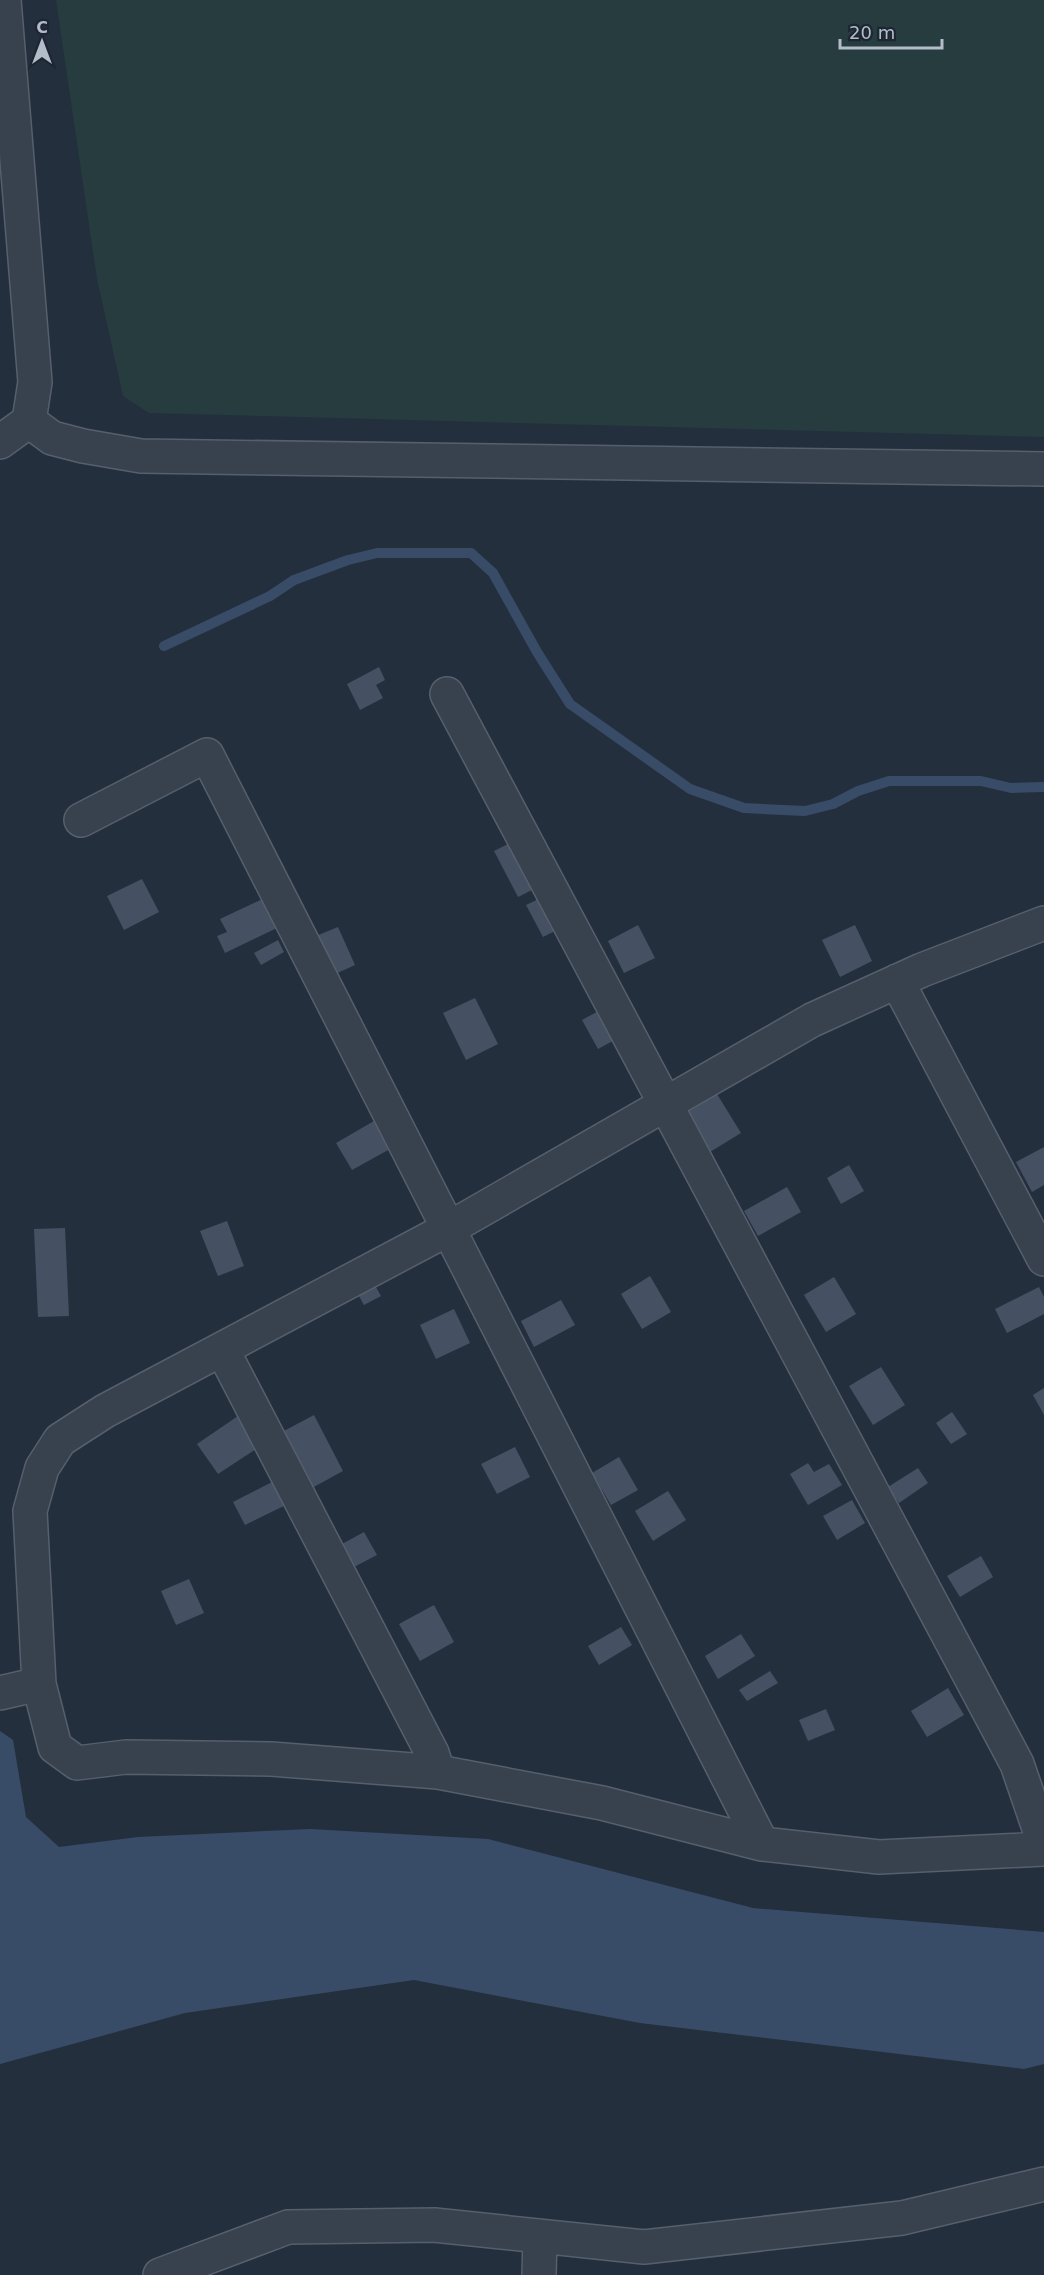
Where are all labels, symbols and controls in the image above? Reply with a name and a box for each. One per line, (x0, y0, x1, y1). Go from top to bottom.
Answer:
north arrow (12, 12, 72, 72)
scale bar (840, 12, 942, 50)
text: С (36, 18, 48, 37)
text: 20 m (849, 22, 895, 43)

